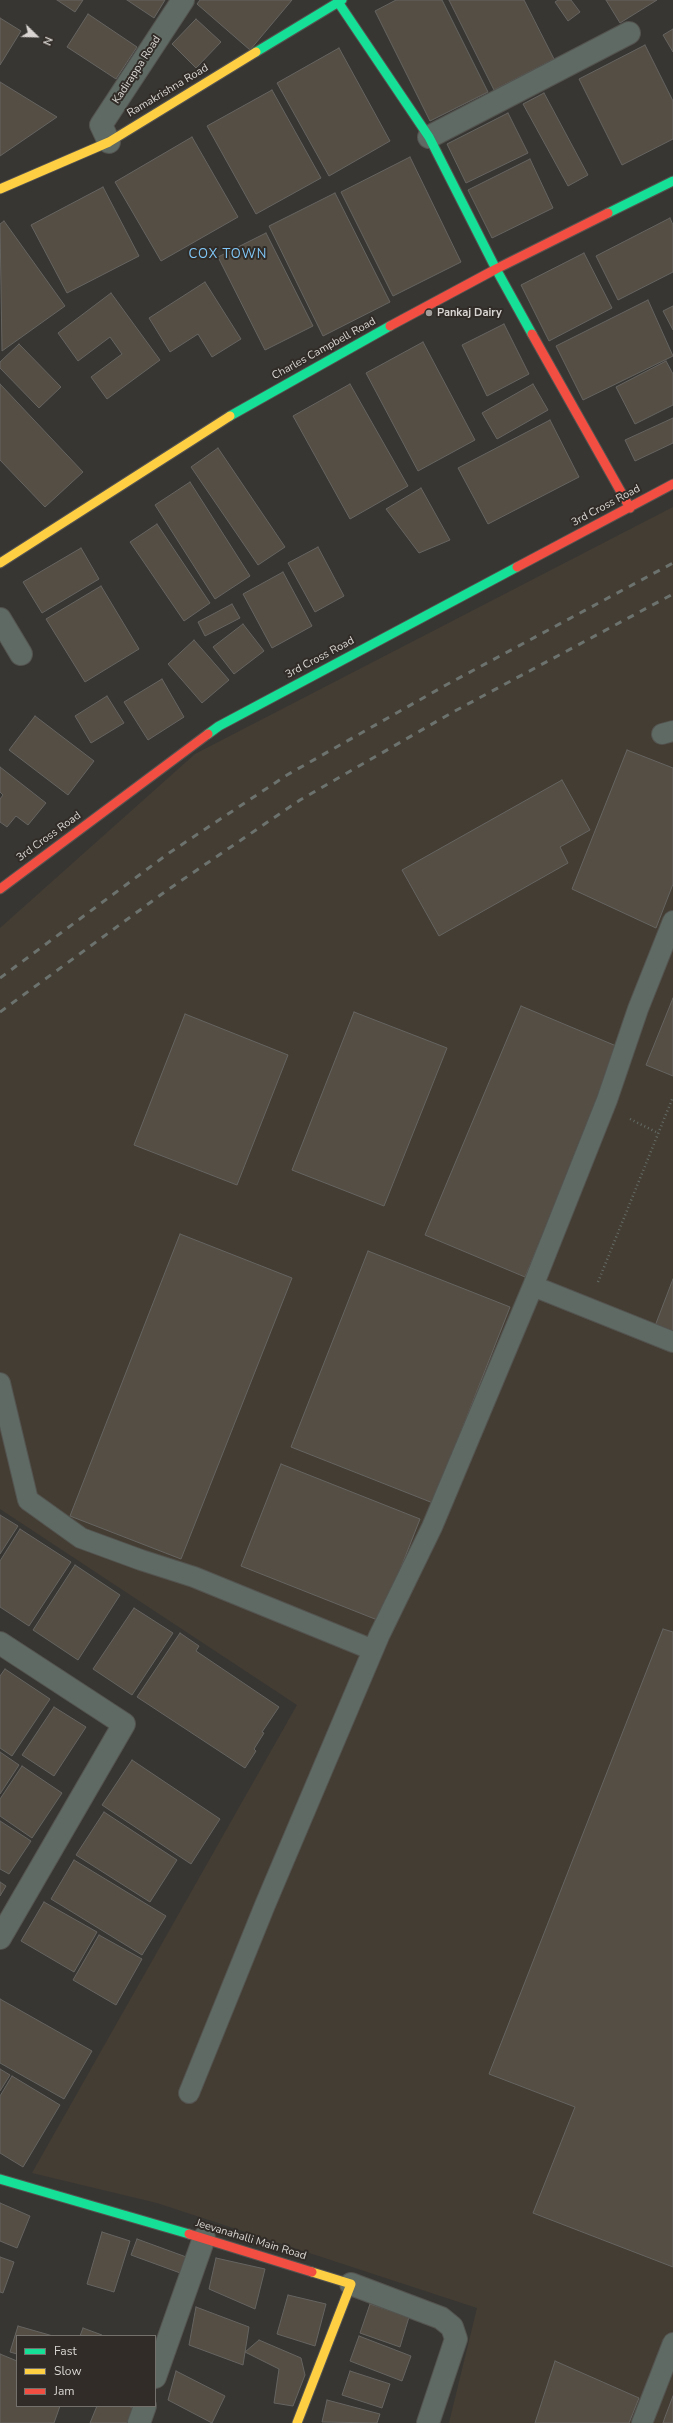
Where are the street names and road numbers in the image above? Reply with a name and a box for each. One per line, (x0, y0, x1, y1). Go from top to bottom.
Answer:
street label: Kadirappa Road (110, 34, 164, 106)
street label: Ramakrishna Road (125, 62, 211, 120)
street label: Charles Campbell Road (270, 315, 378, 383)
street label: 3rd Cross Road (569, 482, 643, 530)
street label: 3rd Cross Road (283, 634, 357, 682)
street label: 3rd Cross Road (14, 809, 84, 865)
street label: Jeevanahalli Main Road (194, 2217, 308, 2263)

